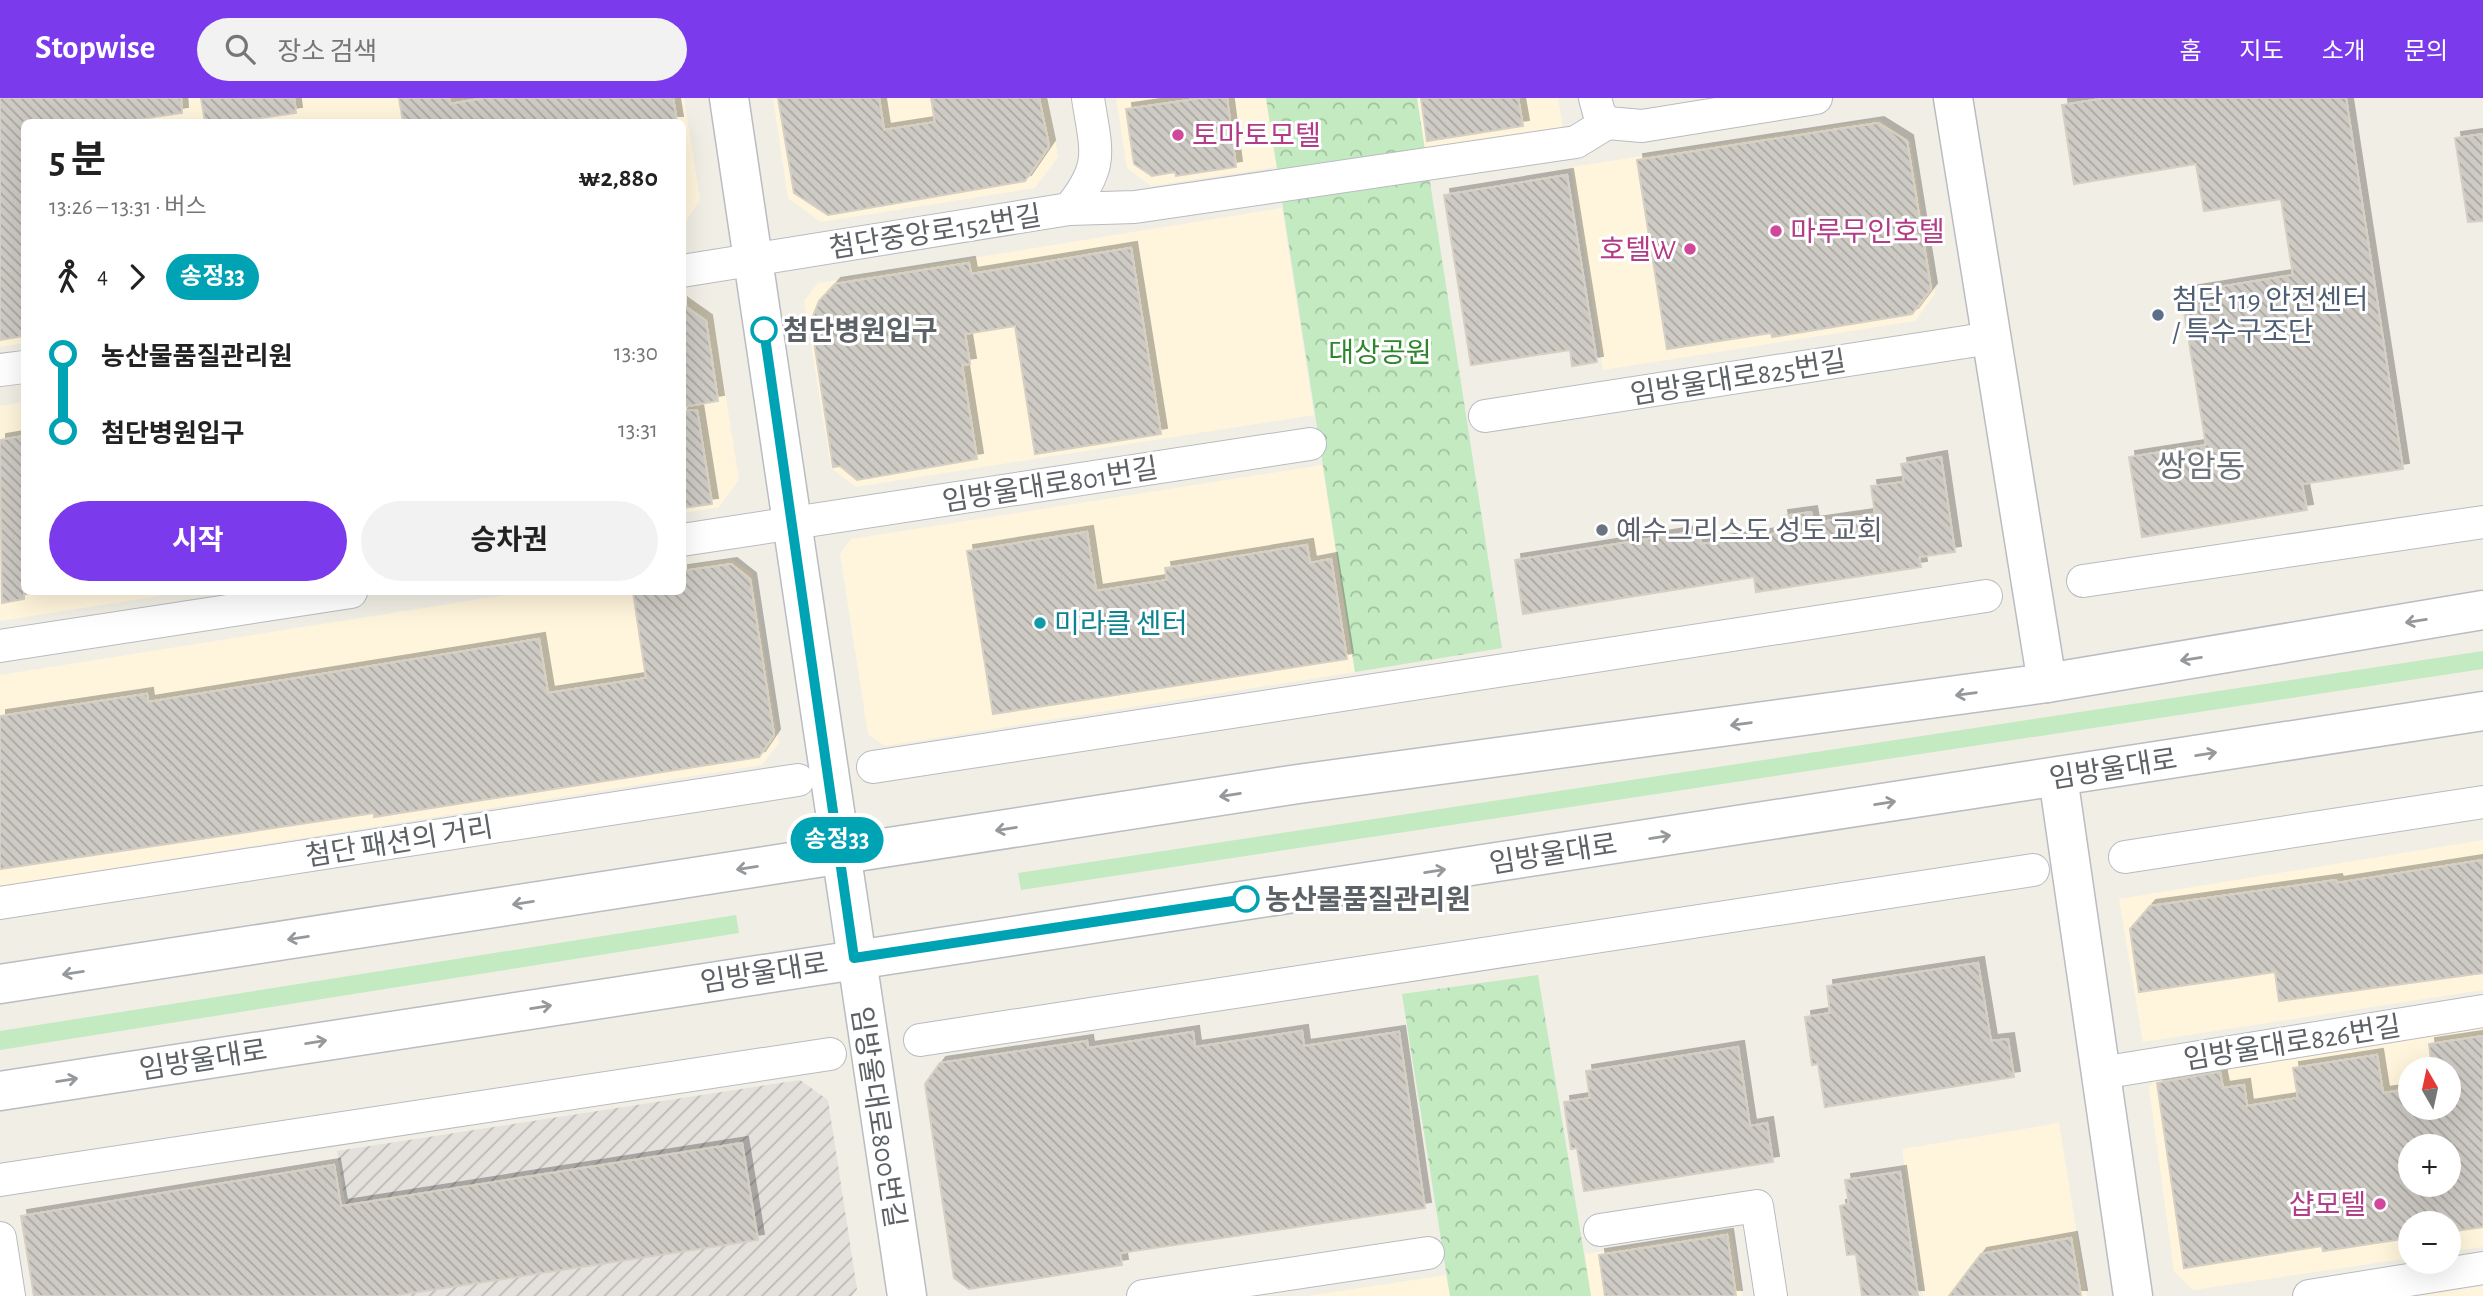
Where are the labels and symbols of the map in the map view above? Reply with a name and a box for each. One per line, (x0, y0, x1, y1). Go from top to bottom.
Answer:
place label: 토마토모텔 (1192, 121, 1321, 151)
marker: 토마토모텔 (1170, 127, 1186, 143)
street label: 첨단중앙로152번길 (827, 200, 1043, 264)
place label: 마루무인호텔 (1790, 217, 1945, 247)
marker: 마루무인호텔 (1768, 223, 1784, 239)
place label: 호텔W (1599, 235, 1676, 265)
marker: 호텔W (1682, 241, 1698, 257)
place label: 첨단 119 안전센터 / 특수구조단 (2172, 285, 2368, 347)
marker: 첨단 119 안전센터 / 특수구조단 (2150, 307, 2166, 323)
place label: 첨단병원입구 (783, 316, 938, 346)
marker: 첨단병원입구 (751, 317, 777, 343)
park label: 대상공원 (1328, 338, 1432, 368)
street label: 임방울대로825번길 (1628, 346, 1848, 410)
district label: 쌍암동 (2157, 450, 2245, 483)
street label: 임방울대로801번길 (940, 453, 1160, 517)
place label: 예수그리스도 성도 교회 (1616, 516, 1883, 546)
marker: 예수그리스도 성도 교회 (1594, 522, 1610, 538)
place label: 미라클 센터 (1054, 609, 1187, 639)
marker: 미라클 센터 (1032, 615, 1048, 631)
one-way arrow (2405, 615, 2428, 628)
one-way arrow (2180, 653, 2203, 666)
one-way arrow (1956, 687, 1978, 700)
one-way arrow (1730, 718, 1753, 731)
street label: 임방울대로 (2047, 744, 2179, 794)
one-way arrow (2194, 747, 2217, 760)
one-way arrow (1220, 789, 1242, 802)
one-way arrow (1873, 796, 1895, 809)
street label: 첨단 패션의 거리 (303, 812, 495, 872)
line badge: 송정33 (788, 817, 886, 863)
one-way arrow (995, 823, 1017, 836)
street label: 임방울대로 (1487, 829, 1619, 879)
one-way arrow (1648, 830, 1671, 843)
one-way arrow (736, 862, 759, 875)
one-way arrow (1423, 864, 1446, 877)
place label: 농산물품질관리원 (1265, 885, 1471, 915)
marker: 농산물품질관리원 (1233, 886, 1259, 912)
one-way arrow (512, 897, 534, 910)
one-way arrow (287, 932, 310, 945)
street label: 임방울대로 (698, 948, 830, 998)
one-way arrow (62, 967, 85, 980)
one-way arrow (529, 1000, 552, 1013)
street label: 임방울대로800번길 (846, 1005, 910, 1230)
street label: 임방울대로826번길 (2181, 1011, 2403, 1075)
street label: 임방울대로 (137, 1035, 269, 1085)
one-way arrow (305, 1035, 327, 1048)
north arrow (2398, 1057, 2460, 1120)
one-way arrow (56, 1073, 78, 1086)
place label: 샵모텔 (2289, 1190, 2366, 1220)
marker: 샵모텔 (2372, 1196, 2388, 1212)

